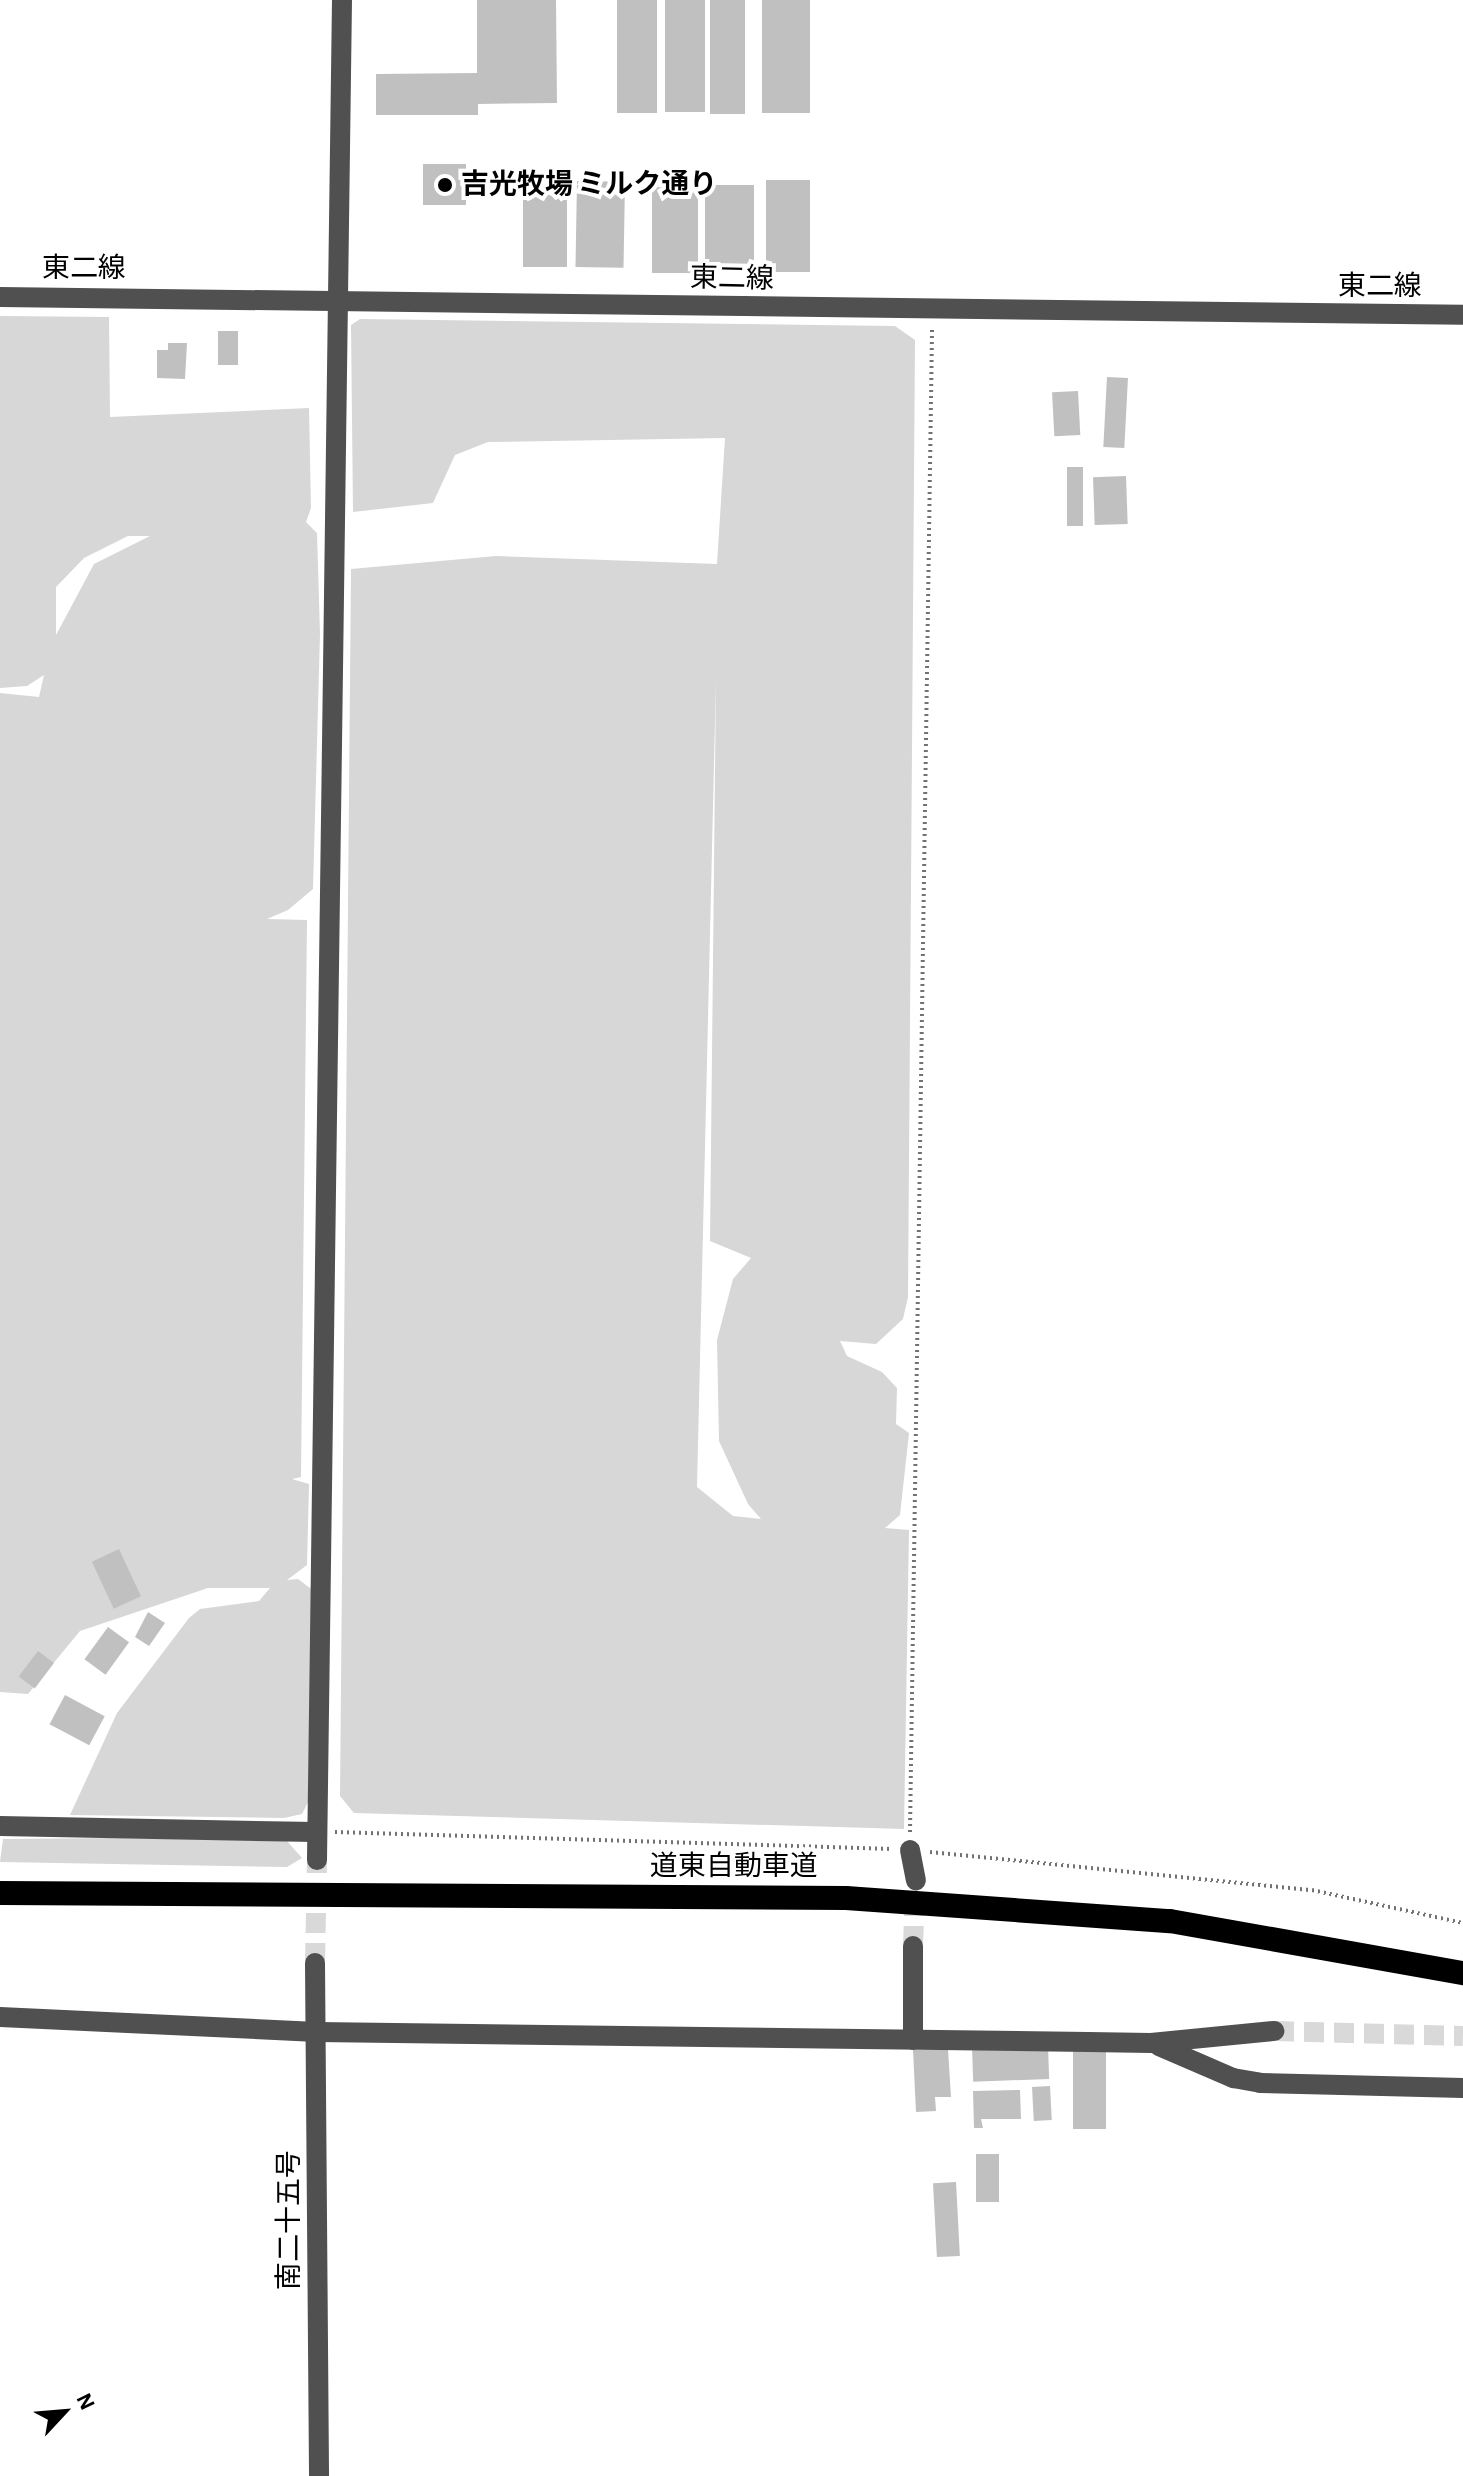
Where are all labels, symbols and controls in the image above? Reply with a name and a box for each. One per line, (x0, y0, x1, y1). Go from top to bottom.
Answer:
place label: 吉光牧場 ミルク通り (461, 168, 717, 202)
marker: 吉光牧場 ミルク通り (436, 176, 454, 194)
street label: 東二線 (42, 252, 126, 286)
street label: 東二線 (690, 261, 774, 297)
street label: 東二線 (1338, 270, 1422, 304)
street label: 道東自動車道 (650, 1850, 818, 1884)
street label: 南二十五号 (273, 2150, 307, 2290)
north arrow (24, 2372, 104, 2452)
text: N (72, 2390, 99, 2413)

